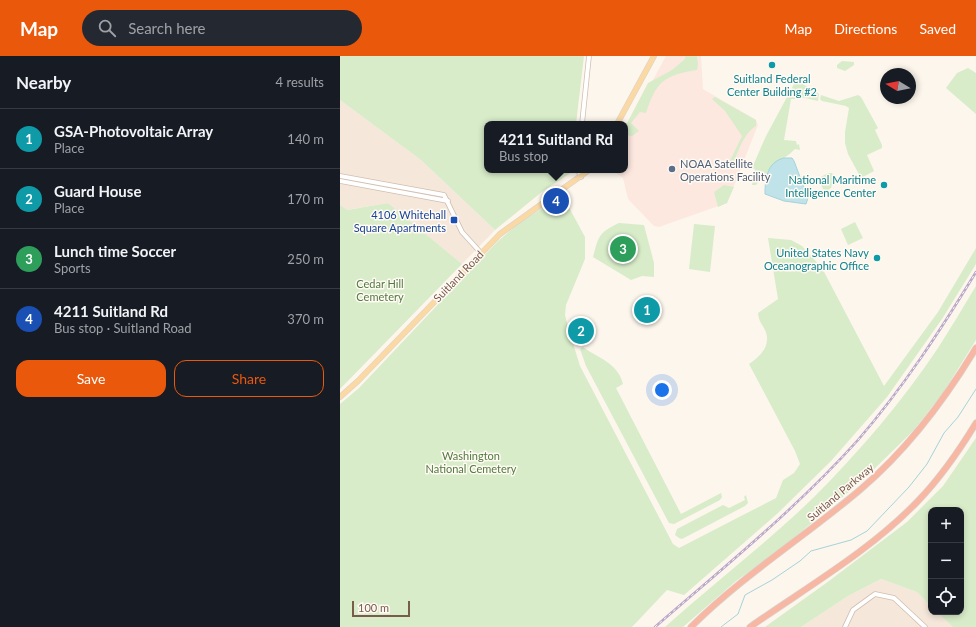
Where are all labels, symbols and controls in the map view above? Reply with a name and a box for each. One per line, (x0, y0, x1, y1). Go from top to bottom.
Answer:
search box (82, 10, 362, 46)
text: Map (20, 17, 58, 40)
icon: search (96, 17, 118, 39)
text: Search here (128, 19, 206, 37)
text: Map (785, 20, 812, 37)
text: Directions (834, 20, 897, 37)
text: Saved (919, 20, 956, 37)
marker: Suitland Federal Center Building #2 (767, 60, 777, 70)
north arrow (880, 68, 916, 104)
text: Nearby (16, 72, 71, 93)
place label: Suitland Federal Center Building #2 (727, 72, 817, 98)
text: 4 results (276, 74, 324, 90)
popup (484, 121, 628, 173)
text: GSA-Photovoltaic Array (54, 122, 213, 140)
text: 4211 Suitland Rd (499, 130, 613, 148)
text: 1 (25, 131, 33, 147)
text: 140 m (287, 131, 324, 147)
text: Place (54, 140, 84, 156)
text: Bus stop (499, 148, 548, 164)
place label: NOAA Satellite Operations Facility (680, 157, 771, 183)
marker: NOAA Satellite Operations Facility (667, 164, 677, 174)
place label: National Maritime Intelligence Center (785, 173, 876, 199)
marker: National Maritime Intelligence Center (879, 180, 889, 190)
text: Guard House (54, 182, 141, 200)
pin: 4 (543, 186, 569, 216)
text: 2 (25, 191, 33, 207)
text: 170 m (287, 191, 324, 207)
text: Place (54, 200, 84, 216)
place label: 4106 Whitehall Square Apartments (354, 208, 446, 234)
marker: 4106 Whitehall Square Apartments (449, 215, 459, 225)
pin: 3 (610, 234, 636, 264)
text: Lunch time Soccer (54, 242, 176, 260)
place label: United States Navy Oceanographic Office (764, 246, 869, 272)
street label: Suitland Road (430, 248, 486, 304)
text: 3 (25, 251, 33, 267)
text: 250 m (287, 251, 324, 267)
marker: United States Navy Oceanographic Office (872, 253, 882, 263)
text: Sports (54, 260, 91, 276)
park label: Cedar Hill Cemetery (356, 277, 404, 303)
pin: 1 (634, 295, 660, 325)
text: 4211 Suitland Rd (54, 302, 168, 320)
text: 4 (25, 311, 33, 327)
text: 370 m (287, 311, 324, 327)
pin: 2 (568, 316, 594, 346)
text: Bus stop · Suitland Road (54, 320, 192, 336)
button: Save (16, 360, 166, 397)
button: Share (174, 360, 324, 397)
your location (652, 380, 672, 400)
park label: Washington National Cemetery (426, 449, 517, 475)
street label: Suitland Parkway (804, 460, 876, 524)
map controls (928, 507, 964, 615)
button: + (928, 507, 964, 543)
button: − (928, 543, 964, 579)
button: locate (928, 579, 964, 615)
scale bar (352, 599, 410, 618)
text: 100 m (358, 601, 389, 614)

